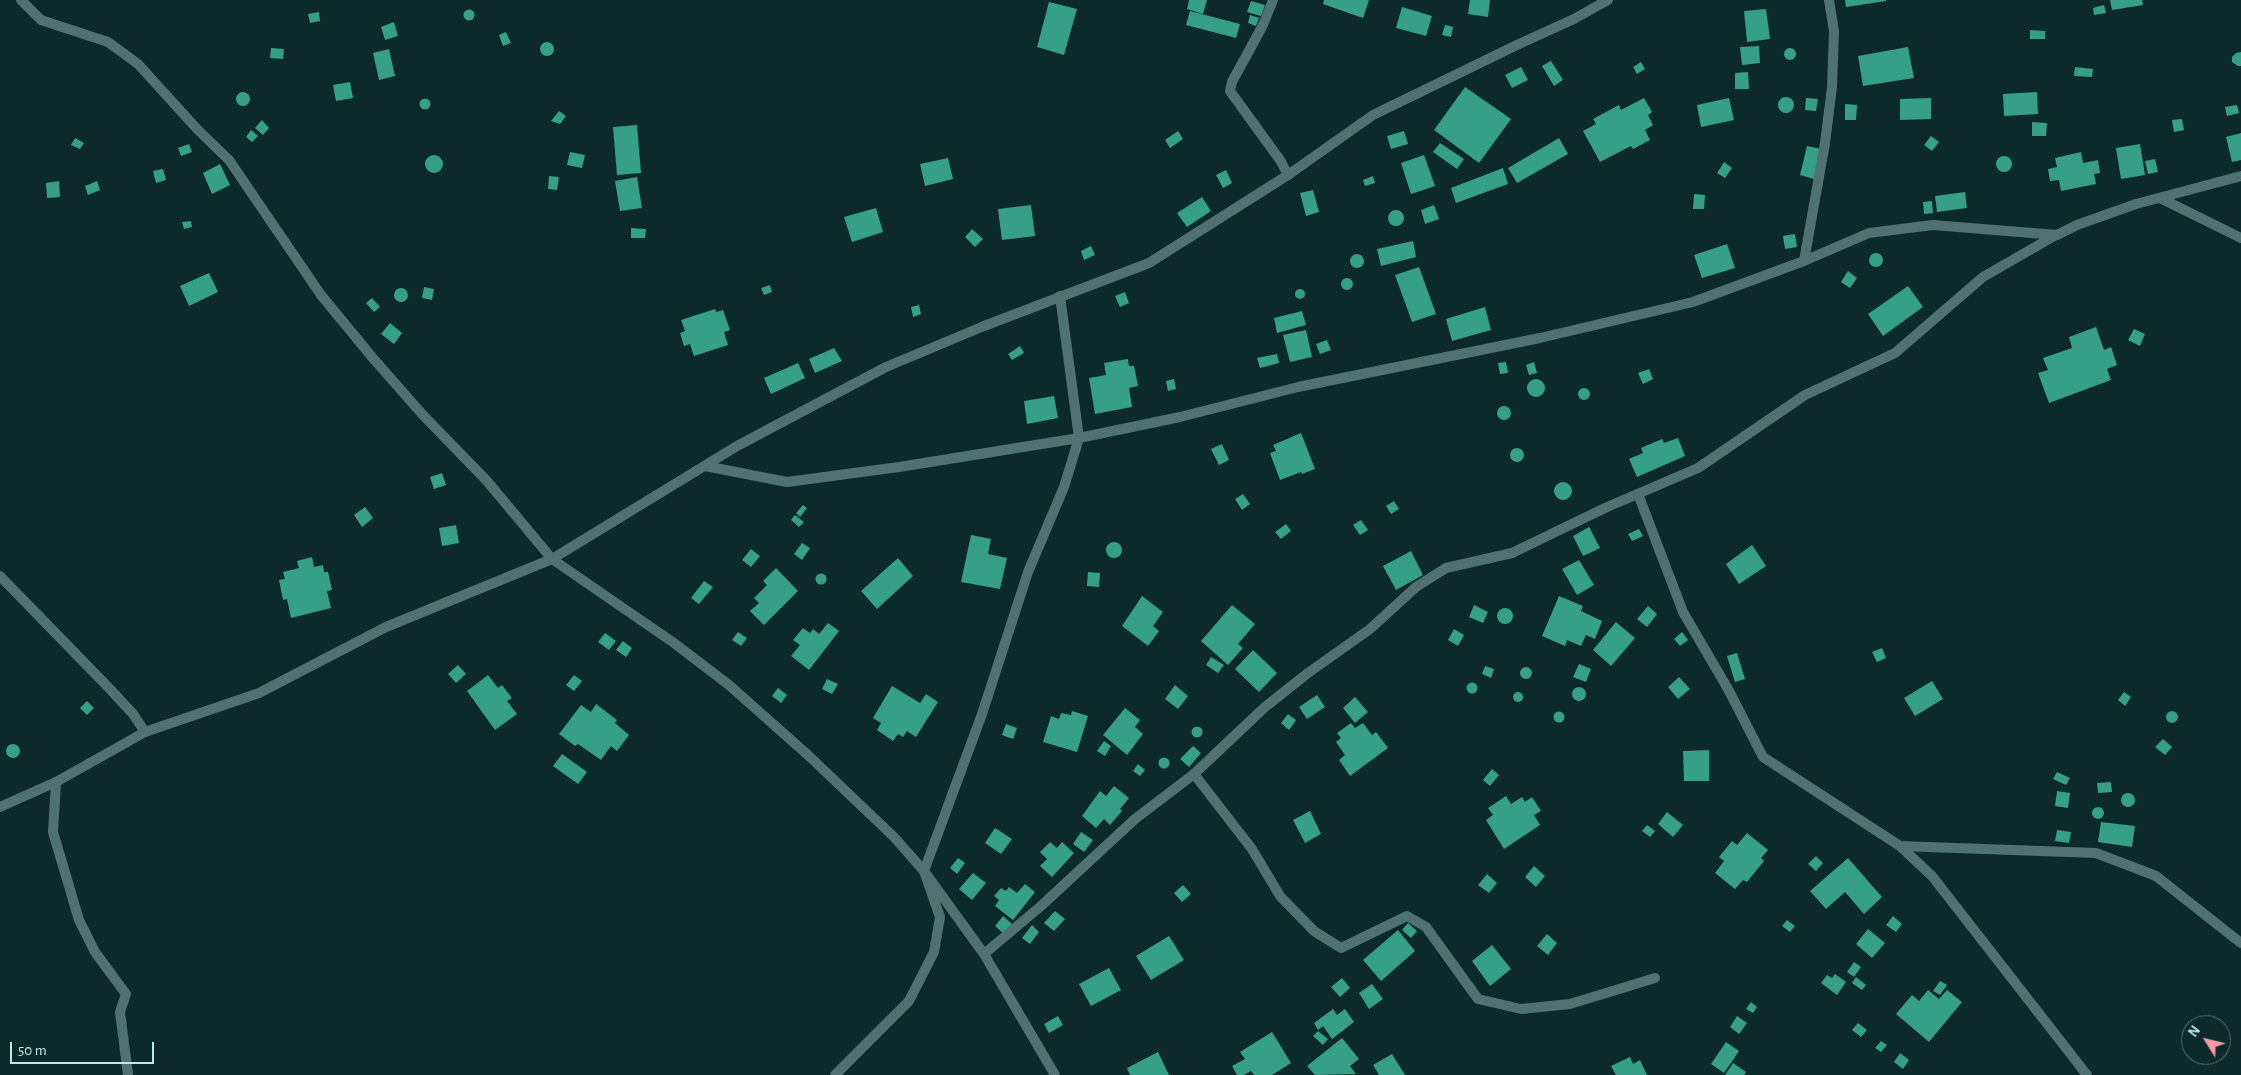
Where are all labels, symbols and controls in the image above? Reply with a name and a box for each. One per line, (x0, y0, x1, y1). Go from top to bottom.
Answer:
north arrow (2181, 1015, 2231, 1065)
text: N (2186, 1024, 2203, 1040)
scale bar (12, 1032, 156, 1064)
text: 50 m (18, 1043, 47, 1058)

